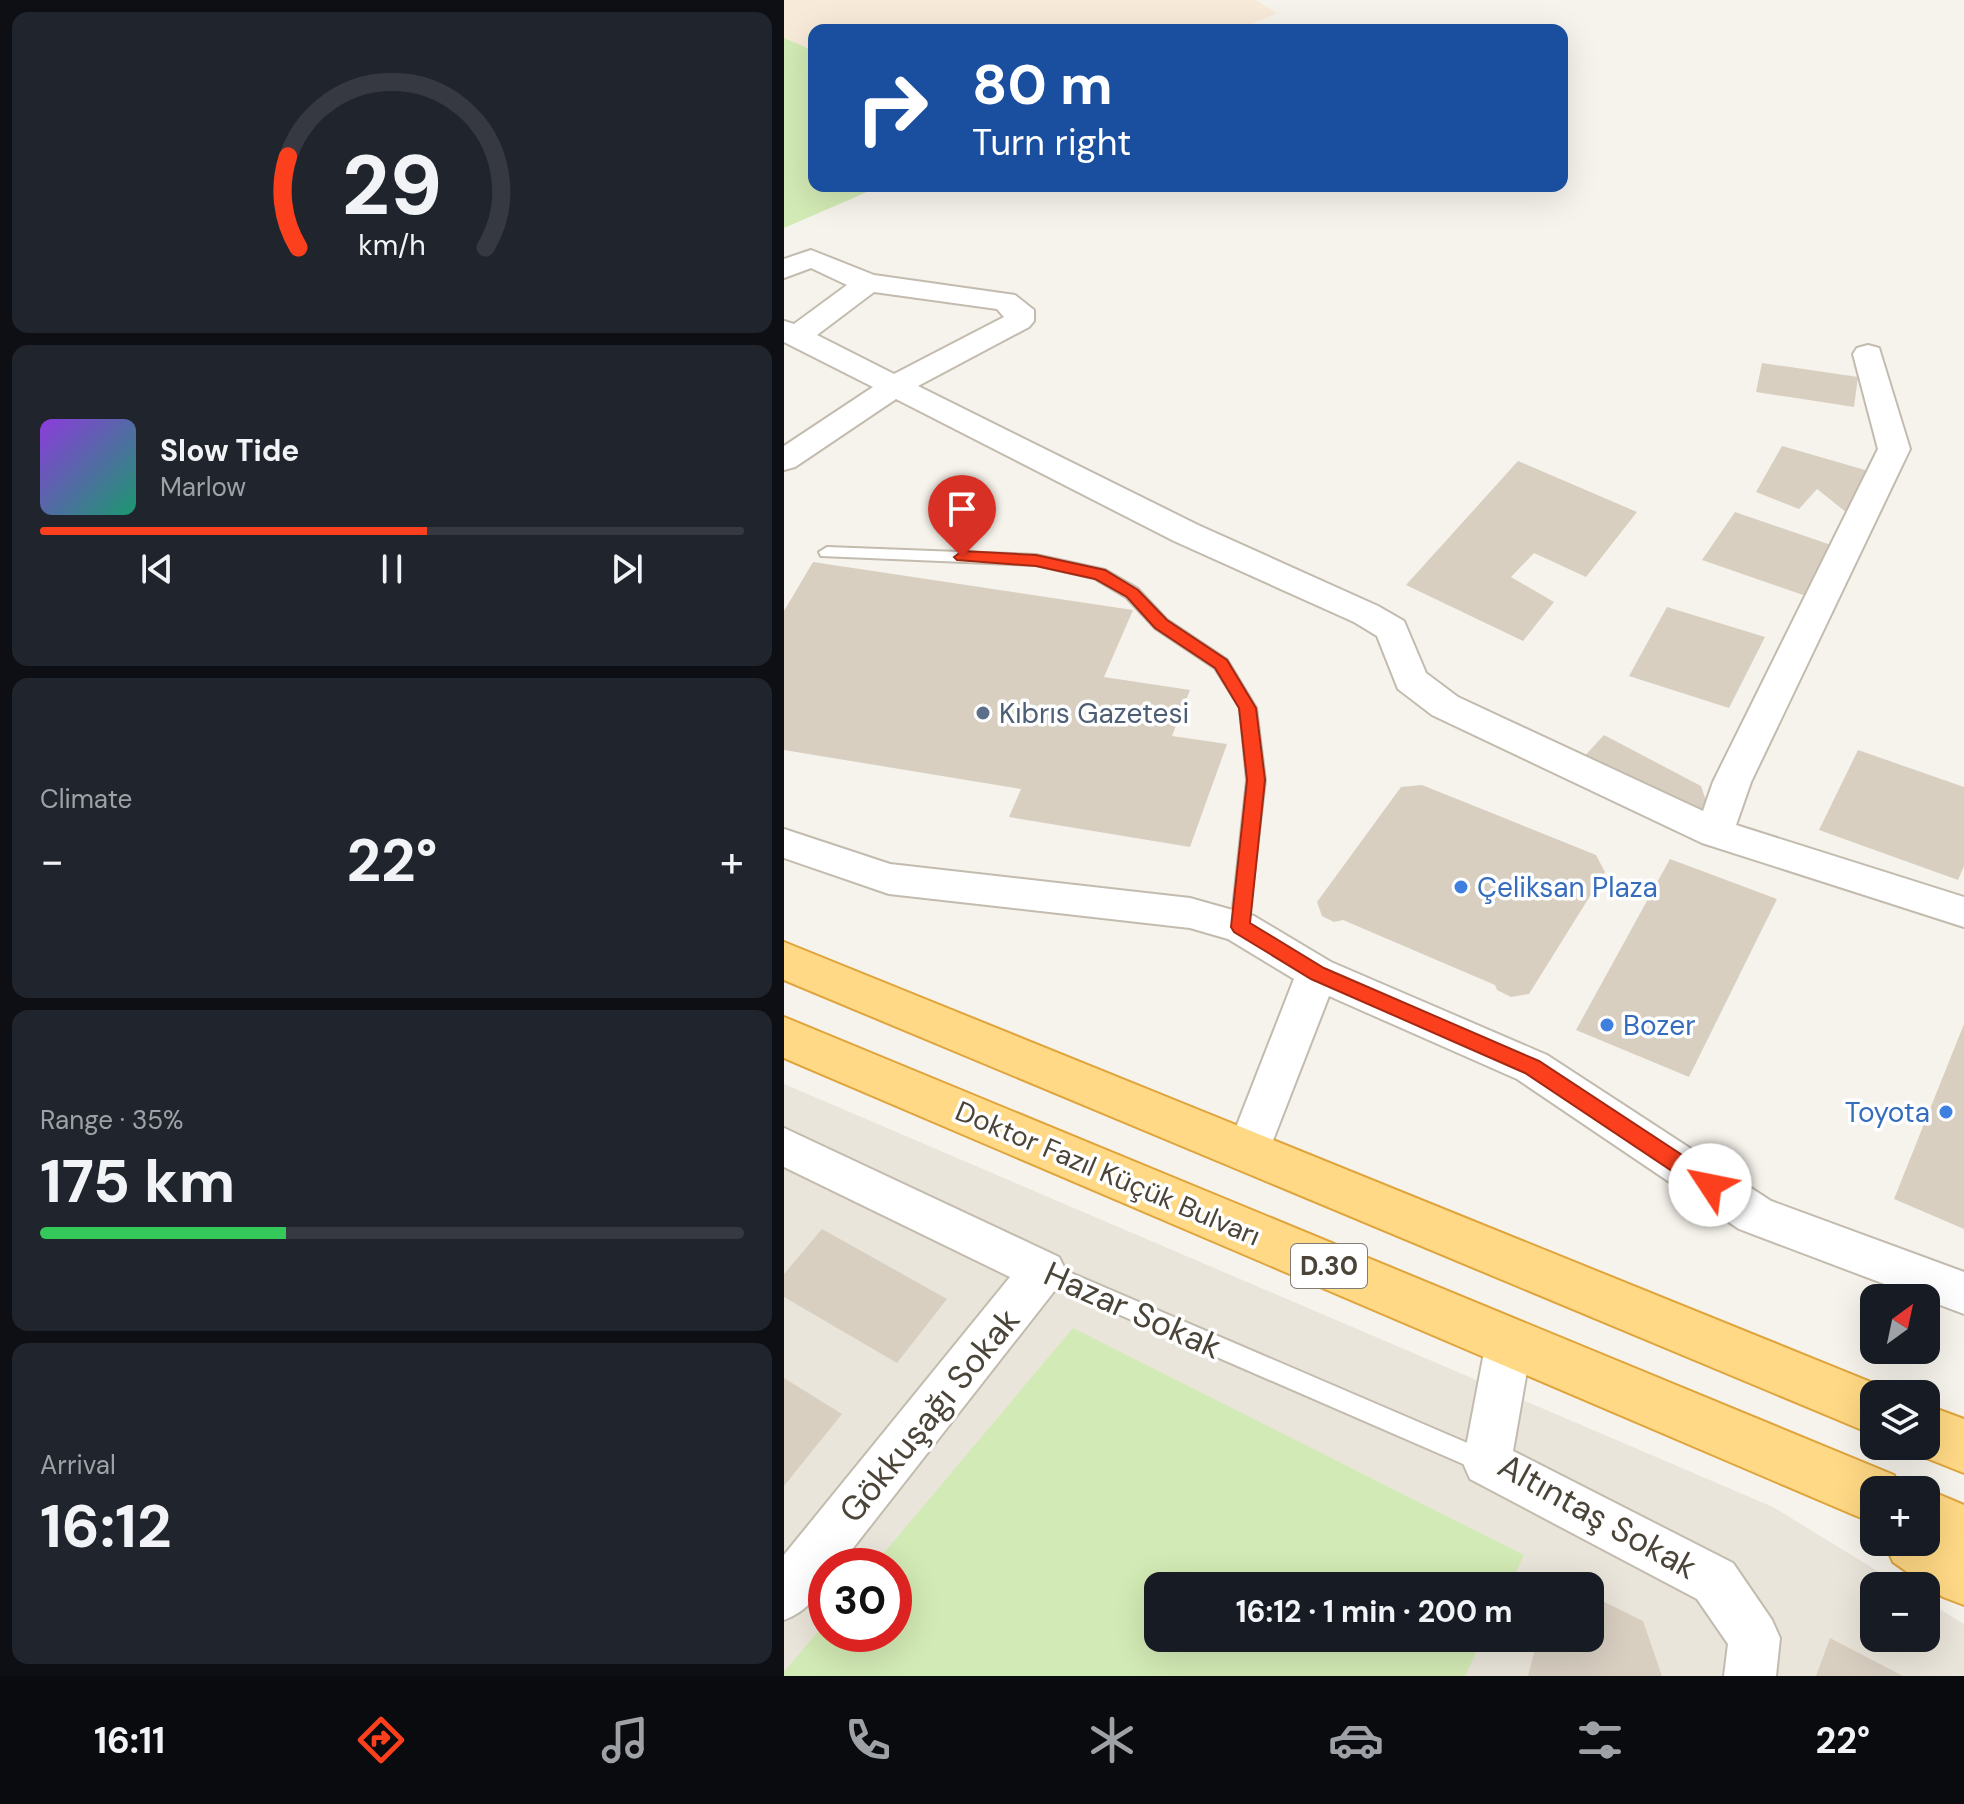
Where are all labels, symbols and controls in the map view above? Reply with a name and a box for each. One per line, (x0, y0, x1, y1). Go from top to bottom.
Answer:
text: 80 m (972, 48, 1113, 121)
icon: right (840, 56, 944, 160)
text: Turn right (972, 119, 1131, 166)
text: 29 (342, 131, 442, 240)
text: km/h (358, 228, 426, 265)
text: Slow Tide (160, 431, 299, 470)
text: Marlow (160, 470, 246, 504)
pin (928, 475, 996, 557)
icon: arrive (940, 487, 984, 531)
icon: previous (135, 547, 179, 591)
icon: pause (370, 547, 414, 591)
icon: next (605, 547, 649, 591)
place label: Kıbrıs Gazetesi (999, 695, 1189, 732)
marker: Kıbrıs Gazetesi (974, 704, 992, 722)
text: Climate (40, 782, 132, 816)
text: 22° (346, 821, 438, 900)
text: − (40, 832, 64, 890)
text: + (720, 832, 744, 890)
place label: Çeliksan Plaza (1477, 869, 1658, 906)
marker: Çeliksan Plaza (1452, 878, 1470, 896)
place label: Bozer (1623, 1007, 1696, 1044)
marker: Bozer (1598, 1016, 1616, 1034)
street label: Doktor Fazıl Küçük Bulvarı (950, 1092, 1266, 1254)
place label: Toyota (1845, 1094, 1930, 1131)
text: Range · 35% (40, 1103, 184, 1137)
marker: Toyota (1937, 1103, 1955, 1121)
text: 175 km (40, 1142, 235, 1221)
position arrow (1668, 1143, 1752, 1227)
road number: D.30 (1291, 1244, 1367, 1288)
street label: Hazar Sokak (1037, 1251, 1229, 1370)
north arrow (1860, 1284, 1940, 1364)
map controls (1860, 1284, 1940, 1652)
street label: Gökkuşağı Sokak (829, 1299, 1030, 1532)
button: layers (1860, 1380, 1940, 1460)
street label: Altıntaş Sokak (1490, 1443, 1705, 1590)
text: Arrival (40, 1448, 116, 1482)
button: + (1860, 1476, 1940, 1556)
text: 16:12 (40, 1487, 172, 1566)
speed limit sign: 30 (808, 1548, 912, 1652)
button: − (1860, 1572, 1940, 1652)
text: 16:12 · 1 min · 200 m (1236, 1592, 1512, 1631)
icon: directions (353, 1712, 409, 1768)
icon: music (597, 1712, 653, 1768)
icon: phone (840, 1712, 896, 1768)
icon: climate (1084, 1712, 1140, 1768)
icon: car (1328, 1712, 1384, 1768)
icon: filters (1572, 1712, 1628, 1768)
text: 16:11 (94, 1717, 165, 1764)
text: 22° (1815, 1717, 1870, 1764)

